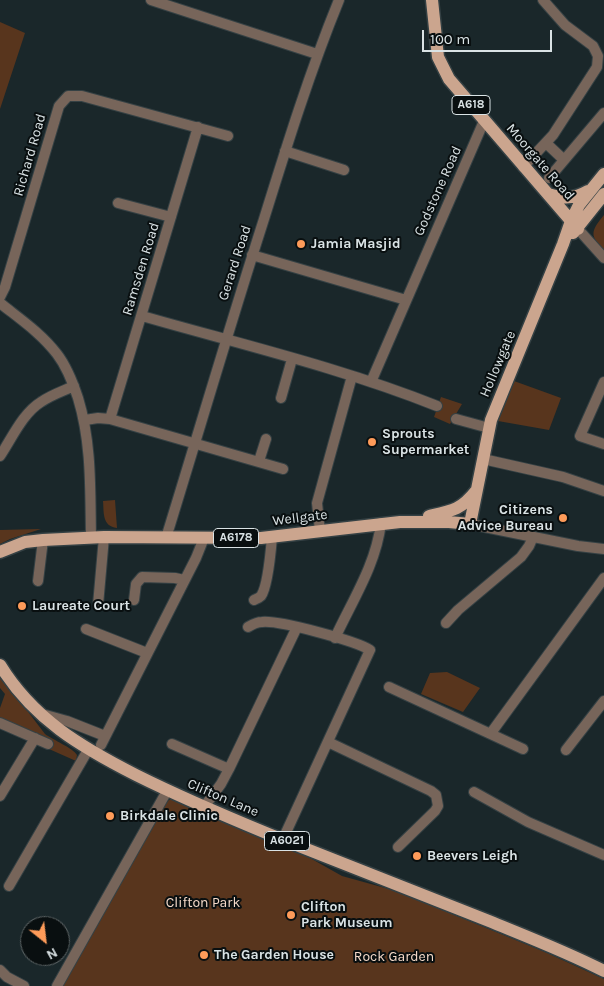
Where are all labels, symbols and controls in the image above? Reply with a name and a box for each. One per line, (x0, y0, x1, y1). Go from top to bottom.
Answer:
scale bar (424, 20, 554, 52)
text: 100 m (430, 30, 470, 48)
road number: A618 (452, 96, 490, 114)
street label: Richard Road (10, 112, 50, 198)
street label: Moorgate Road (502, 120, 578, 204)
street label: Godstone Road (411, 144, 465, 238)
street label: Ramsden Road (119, 221, 163, 317)
street label: Gerard Road (215, 223, 255, 303)
place label: Jamia Masjid (311, 236, 401, 252)
marker: Jamia Masjid (295, 238, 307, 250)
street label: Hollowgate (476, 328, 520, 400)
place label: Sprouts Supermarket (382, 426, 469, 458)
marker: Sprouts Supermarket (366, 436, 378, 448)
place label: Citizens Advice Bureau (458, 502, 553, 534)
street label: Wellgate (272, 506, 328, 530)
marker: Citizens Advice Bureau (557, 512, 569, 524)
road number: A6178 (214, 528, 258, 548)
place label: Laureate Court (32, 598, 130, 614)
marker: Laureate Court (16, 600, 28, 612)
street label: Clifton Lane (185, 775, 261, 821)
place label: Birkdale Clinic (120, 808, 218, 824)
marker: Birkdale Clinic (104, 810, 116, 822)
road number: A6021 (264, 831, 310, 850)
place label: Beevers Leigh (427, 848, 518, 864)
marker: Beevers Leigh (411, 850, 423, 862)
park label: Clifton Park (166, 895, 240, 911)
place label: Clifton Park Museum (301, 899, 393, 932)
marker: Clifton Park Museum (285, 909, 297, 921)
north arrow (20, 916, 70, 966)
text: N (44, 944, 61, 964)
place label: The Garden House (214, 947, 334, 963)
marker: The Garden House (198, 949, 210, 961)
park label: Rock Garden (354, 949, 434, 965)

